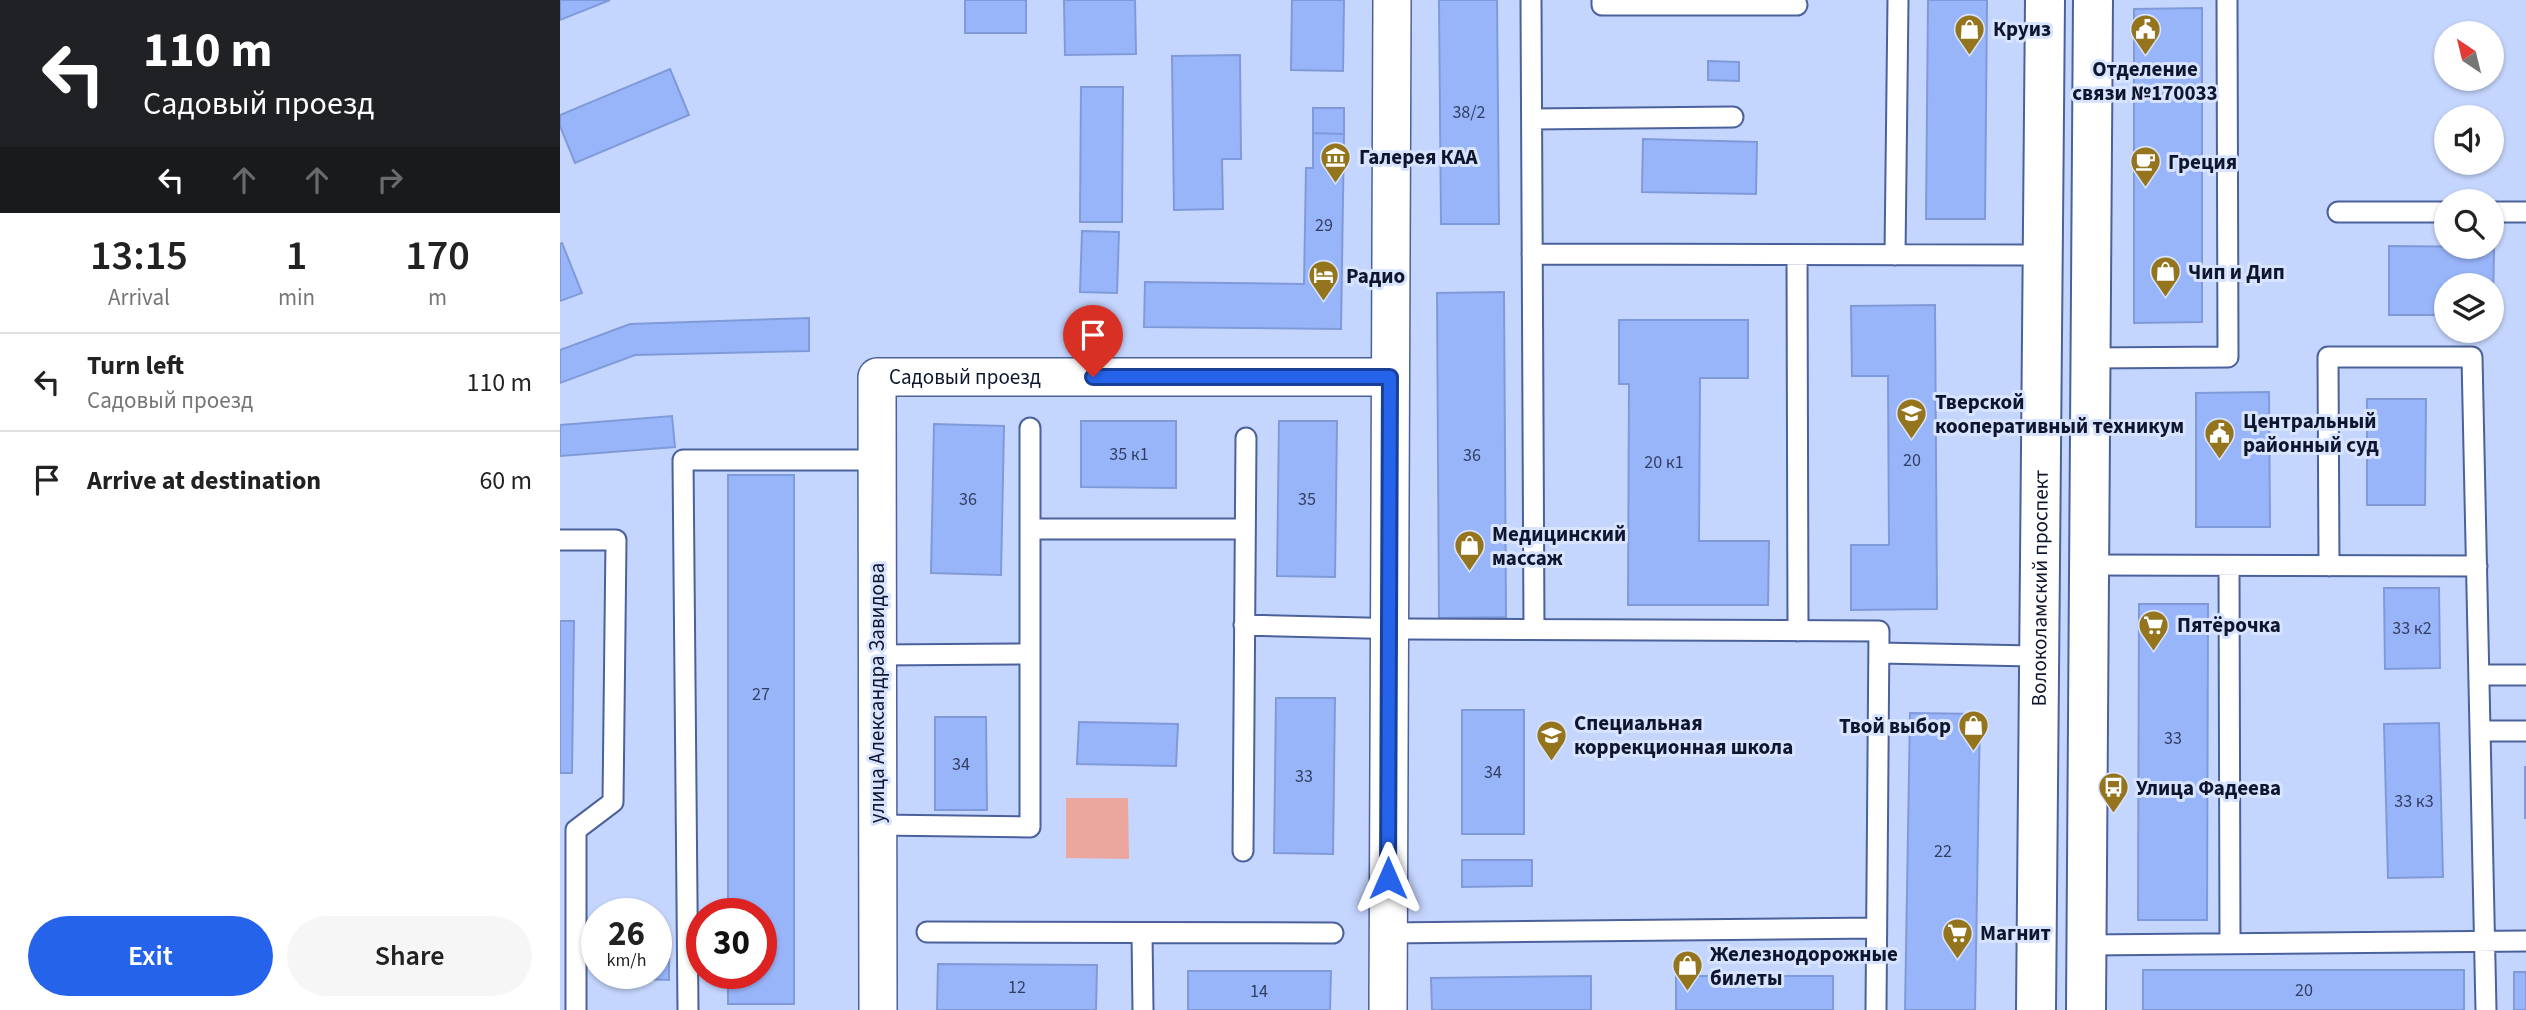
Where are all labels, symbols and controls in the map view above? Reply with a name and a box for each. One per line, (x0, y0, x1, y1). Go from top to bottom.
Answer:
shop icon: Круиз (1953, 12, 1987, 56)
public building icon: Отделение связи №170033 (2128, 12, 2162, 56)
place label: Круиз (1993, 14, 2051, 44)
text: 110 m (143, 16, 272, 86)
north arrow (2434, 21, 2504, 91)
map controls (2434, 21, 2504, 343)
icon: left (28, 28, 119, 119)
place label: Отделение связи №170033 (2072, 54, 2218, 108)
text: Садовый проезд (143, 81, 374, 127)
house number: 38/2 (1452, 100, 1486, 125)
button: sound (2434, 105, 2504, 175)
museum icon: Галерея КАА (1319, 140, 1353, 184)
place label: Галерея КАА (1359, 142, 1478, 172)
cafe icon: Греция (2128, 145, 2162, 189)
place label: Греция (2168, 147, 2237, 177)
icon: left (152, 161, 190, 199)
icon: ahead (225, 161, 263, 199)
icon: ahead (298, 161, 336, 199)
icon: right (371, 161, 409, 199)
button: search (2434, 189, 2504, 259)
house number: 29 (1315, 213, 1333, 238)
text: 13:15 (90, 226, 188, 286)
text: 1 (286, 226, 307, 286)
text: 170 (405, 226, 470, 286)
shop icon: Чип и Дип (2148, 255, 2182, 299)
place label: Чип и Дип (2188, 257, 2285, 287)
hotel icon: Радио (1306, 259, 1340, 303)
place label: Радио (1346, 261, 1405, 291)
button: layers (2434, 273, 2504, 343)
text: Arrival (108, 281, 170, 314)
text: min (278, 281, 315, 314)
text: m (428, 281, 447, 314)
pin (1063, 305, 1123, 377)
icon: arrive (1074, 316, 1112, 354)
text: Turn left (87, 347, 184, 384)
street label: Садовый проезд (889, 362, 1041, 392)
icon: left (28, 363, 66, 401)
text: 110 m (466, 364, 532, 401)
text: Садовый проезд (87, 384, 253, 417)
place label: Тверской кооперативный техникум (1935, 387, 2184, 441)
school or university icon: Тверской кооперативный техникум (1895, 397, 1929, 441)
place label: Центральный районный суд (2243, 406, 2380, 460)
public building icon: Центральный районный суд (2203, 416, 2237, 460)
house number: 35 к1 (1109, 442, 1149, 467)
house number: 36 (1463, 443, 1481, 468)
house number: 20 (1903, 448, 1921, 473)
house number: 20 к1 (1644, 450, 1684, 475)
icon: arrive (28, 461, 66, 499)
text: Arrive at destination (87, 462, 321, 499)
text: 60 m (479, 462, 532, 499)
street label: Волоколамский проспект (2024, 469, 2056, 706)
house number: 36 (959, 487, 977, 512)
house number: 35 (1298, 487, 1316, 512)
place label: Медицинский массаж (1492, 519, 1626, 573)
shop icon: Медицинский массаж (1452, 529, 1486, 573)
street label: улица Александра Завидова (862, 563, 892, 823)
supermarket icon: Пятёрочка (2137, 608, 2171, 652)
place label: Пятёрочка (2177, 610, 2281, 640)
house number: 33 к2 (2392, 616, 2432, 641)
house number: 27 (752, 682, 770, 707)
place label: Специальная коррекционная школа (1574, 708, 1793, 762)
shop icon: Твой выбор (1957, 709, 1991, 753)
place label: Твой выбор (1839, 711, 1951, 741)
school or university icon: Специальная коррекционная школа (1534, 718, 1568, 762)
house number: 33 (2164, 726, 2182, 751)
house number: 34 (952, 752, 970, 777)
house number: 34 (1484, 760, 1502, 785)
house number: 33 (1295, 764, 1313, 789)
bus stop icon: Улица Фадеева (2096, 771, 2130, 815)
place label: Улица Фадеева (2136, 773, 2281, 803)
house number: 33 к3 (2394, 789, 2434, 814)
house number: 22 (1934, 839, 1952, 864)
position arrow (1351, 841, 1425, 915)
speed limit sign: 30 (686, 898, 777, 989)
text: 26 (608, 909, 645, 959)
button: Exit (28, 916, 273, 996)
button: Share (287, 916, 532, 996)
supermarket icon: Магнит (1940, 916, 1974, 960)
place label: Магнит (1980, 918, 2051, 948)
place label: Железнодорожные билеты (1710, 939, 1898, 993)
text: km/h (607, 948, 646, 973)
shop icon: Железнодорожные билеты (1670, 949, 1704, 993)
house number: 12 (1008, 975, 1026, 1000)
house number: 20 (2295, 978, 2313, 1003)
house number: 14 (1250, 979, 1268, 1004)

